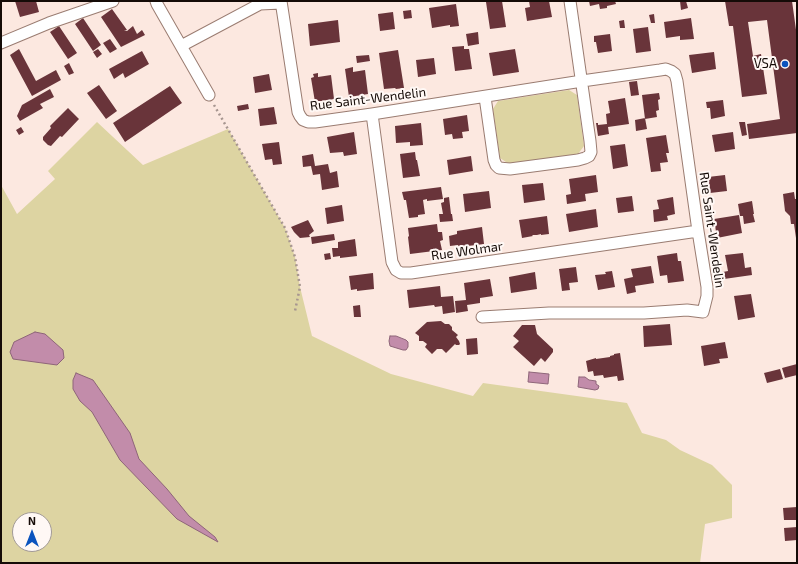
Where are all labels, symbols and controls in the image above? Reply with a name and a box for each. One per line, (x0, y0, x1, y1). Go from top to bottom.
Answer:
place label: VSA (754, 56, 777, 72)
marker: VSA (780, 59, 790, 69)
street label: Rue Saint-Wendelin (309, 84, 427, 114)
street label: Rue Saint-Wendelin (696, 171, 728, 289)
street label: Rue Wolmar (430, 238, 504, 264)
north arrow (12, 512, 52, 552)
text: N (28, 514, 36, 527)

